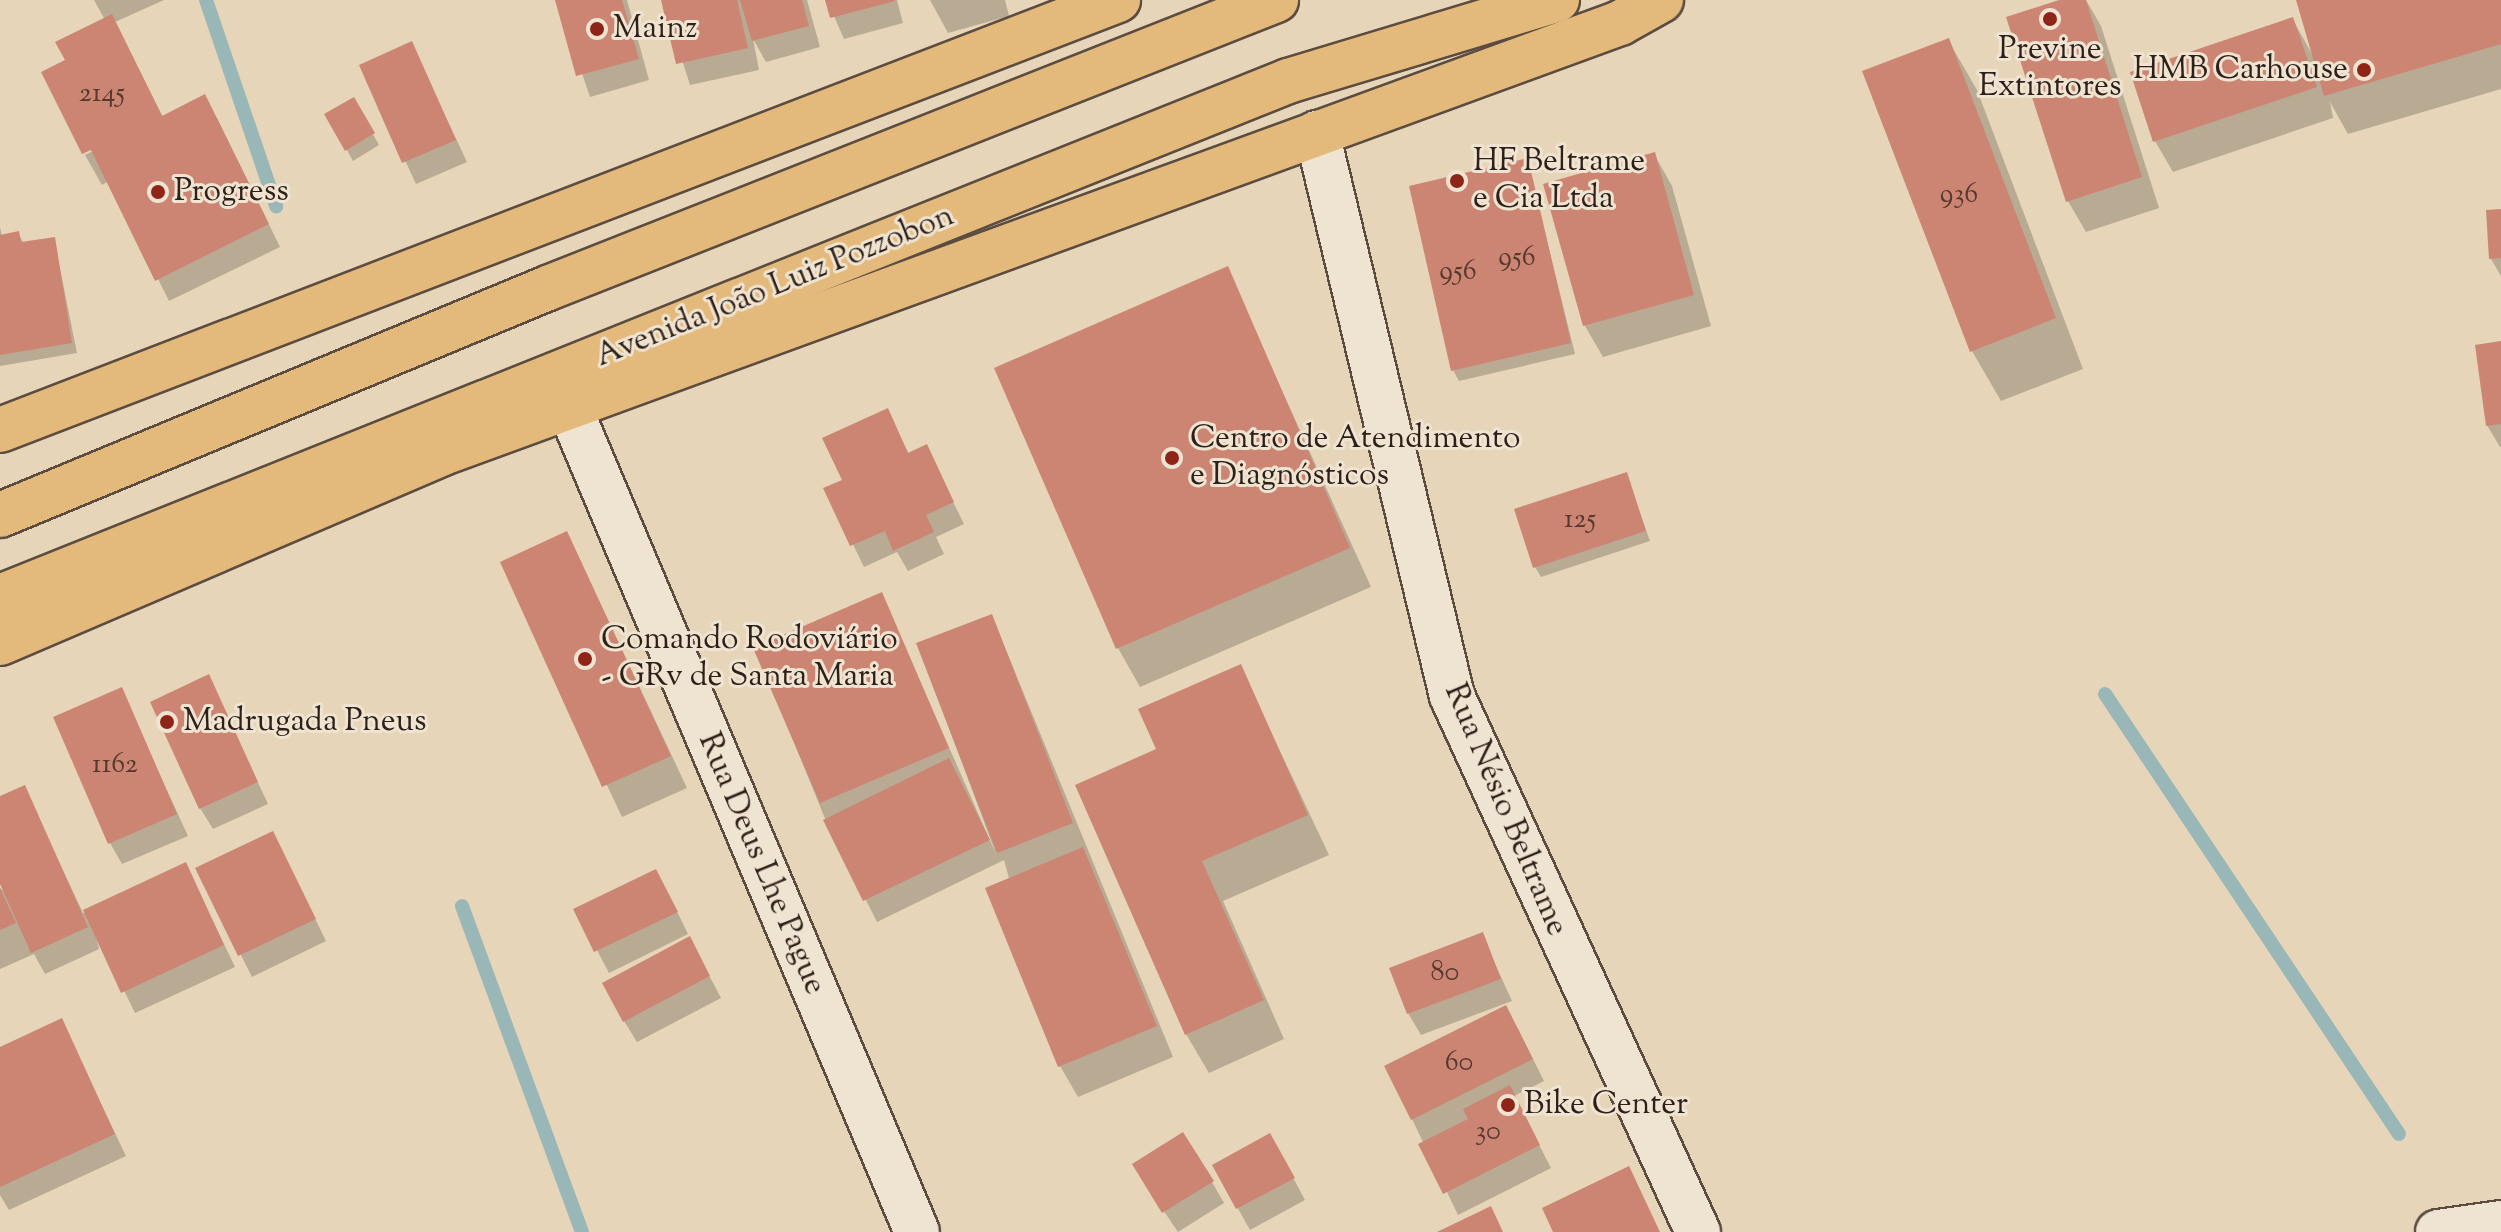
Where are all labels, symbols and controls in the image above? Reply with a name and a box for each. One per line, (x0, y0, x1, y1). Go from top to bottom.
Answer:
place label: Mainz (613, 10, 697, 48)
marker: Previne Extintores (2041, 10, 2059, 28)
marker: Mainz (588, 20, 606, 38)
place label: Previne Extintores (1978, 32, 2122, 107)
place label: HMB Carhouse (2133, 51, 2348, 89)
marker: HMB Carhouse (2355, 61, 2373, 79)
house number: 2145 (79, 77, 125, 111)
place label: HF Beltrame e Cia Ltda (1473, 144, 1645, 219)
marker: HF Beltrame e Cia Ltda (1448, 172, 1466, 190)
place label: Progress (174, 173, 289, 211)
house number: 936 (1940, 178, 1978, 212)
marker: Progress (149, 183, 167, 201)
street label: Avenida João Luiz Pozzobon (590, 197, 960, 377)
house number: 956 (1498, 241, 1536, 275)
house number: 956 (1439, 255, 1477, 289)
place label: Centro de Atendimento e Diagnósticos (1190, 421, 1521, 496)
marker: Centro de Atendimento e Diagnósticos (1161, 447, 1183, 469)
house number: 125 (1564, 503, 1596, 537)
place label: Comando Rodoviário - GRv de Santa Maria (601, 622, 898, 697)
marker: Comando Rodoviário - GRv de Santa Maria (576, 650, 594, 668)
street label: Rua Nésio Beltrame (1435, 678, 1575, 942)
place label: Madrugada Pneus (183, 703, 427, 741)
marker: Madrugada Pneus (158, 713, 176, 731)
street label: Rua Deus Lhe Pague (689, 727, 833, 1001)
house number: 1162 (92, 748, 138, 782)
house number: 80 (1431, 956, 1459, 990)
house number: 60 (1445, 1046, 1473, 1080)
place label: Bike Center (1524, 1086, 1688, 1124)
marker: Bike Center (1499, 1096, 1517, 1114)
house number: 30 (1475, 1115, 1501, 1149)

